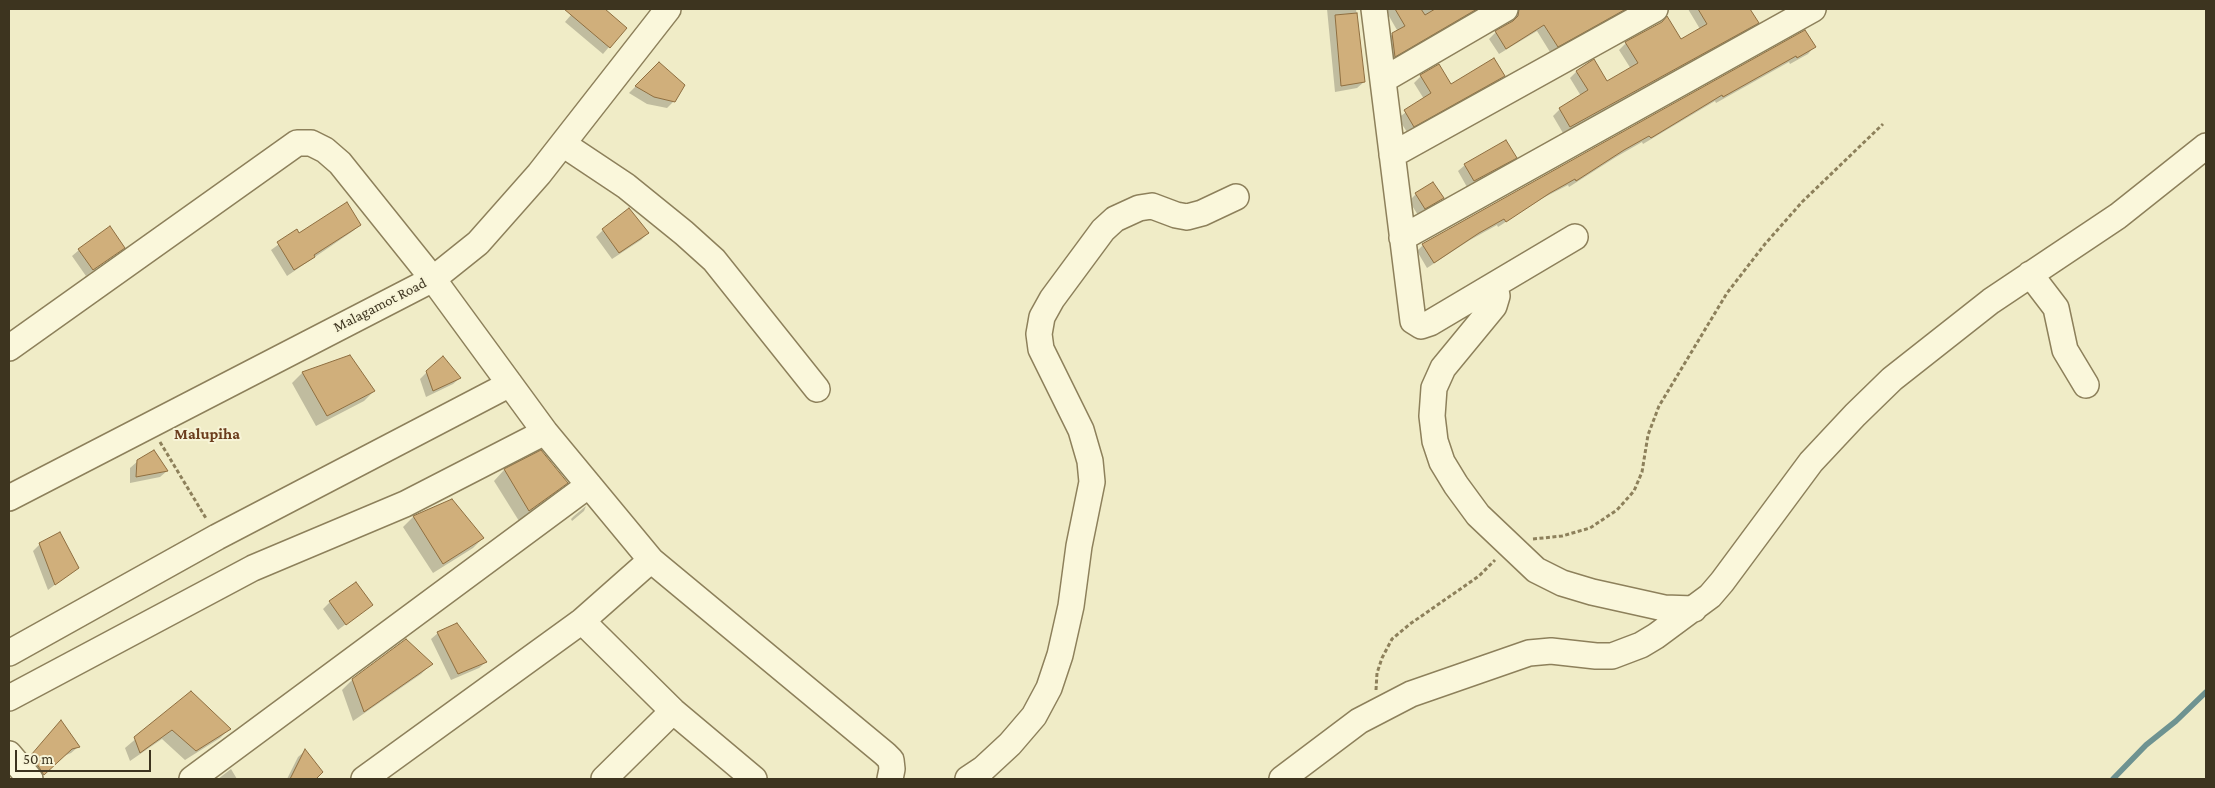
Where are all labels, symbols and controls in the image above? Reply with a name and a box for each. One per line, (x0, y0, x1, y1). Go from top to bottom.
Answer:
street label: Malagamot Road (330, 274, 430, 336)
district label: Malupiha (174, 424, 240, 444)
scale bar (18, 740, 154, 772)
text: 50 m (23, 751, 53, 767)

